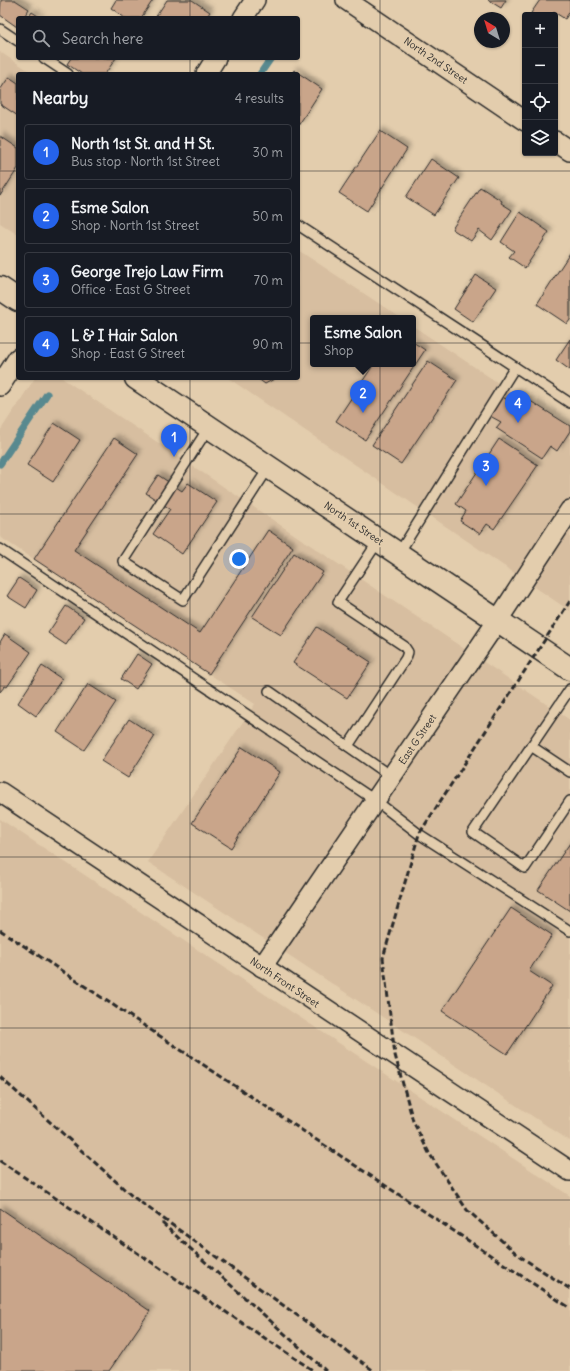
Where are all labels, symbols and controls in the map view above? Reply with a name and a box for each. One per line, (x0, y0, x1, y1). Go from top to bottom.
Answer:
north arrow (474, 12, 510, 48)
map controls (522, 12, 558, 156)
button: + (522, 12, 558, 48)
search box (16, 16, 300, 60)
icon: search (30, 27, 52, 49)
text: Search here (62, 29, 143, 48)
street label: North 2nd Street (401, 34, 471, 87)
button: − (522, 48, 558, 84)
button: locate (522, 84, 558, 120)
text: Nearby (32, 87, 88, 109)
text: 4 results (235, 90, 284, 107)
button: layers (522, 120, 558, 156)
text: North 1st St. and H St. (71, 134, 215, 153)
text: 1 (43, 144, 49, 161)
text: 30 m (253, 144, 283, 161)
text: Bus stop · North 1st Street (71, 153, 220, 170)
text: Esme Salon (71, 198, 149, 217)
text: 2 (42, 208, 50, 225)
text: 50 m (252, 208, 283, 225)
text: Shop · North 1st Street (71, 217, 199, 234)
text: George Trejo Law Firm (71, 262, 223, 281)
text: 3 (42, 272, 50, 289)
text: 70 m (254, 272, 283, 289)
text: Office · East G Street (71, 281, 190, 298)
popup (310, 315, 416, 367)
text: Esme Salon (324, 323, 402, 342)
text: L & I Hair Salon (71, 326, 178, 345)
text: 4 (42, 336, 50, 353)
text: 90 m (252, 336, 283, 353)
text: Shop (324, 342, 354, 359)
text: Shop · East G Street (71, 345, 185, 362)
pin: 2 (350, 380, 376, 413)
pin: 4 (505, 390, 531, 423)
pin: 1 (161, 424, 187, 457)
pin: 3 (473, 453, 499, 486)
street label: North 1st Street (321, 499, 386, 548)
your location (229, 549, 249, 569)
street label: East G Street (396, 711, 439, 767)
street label: North Front Street (247, 954, 322, 1011)

